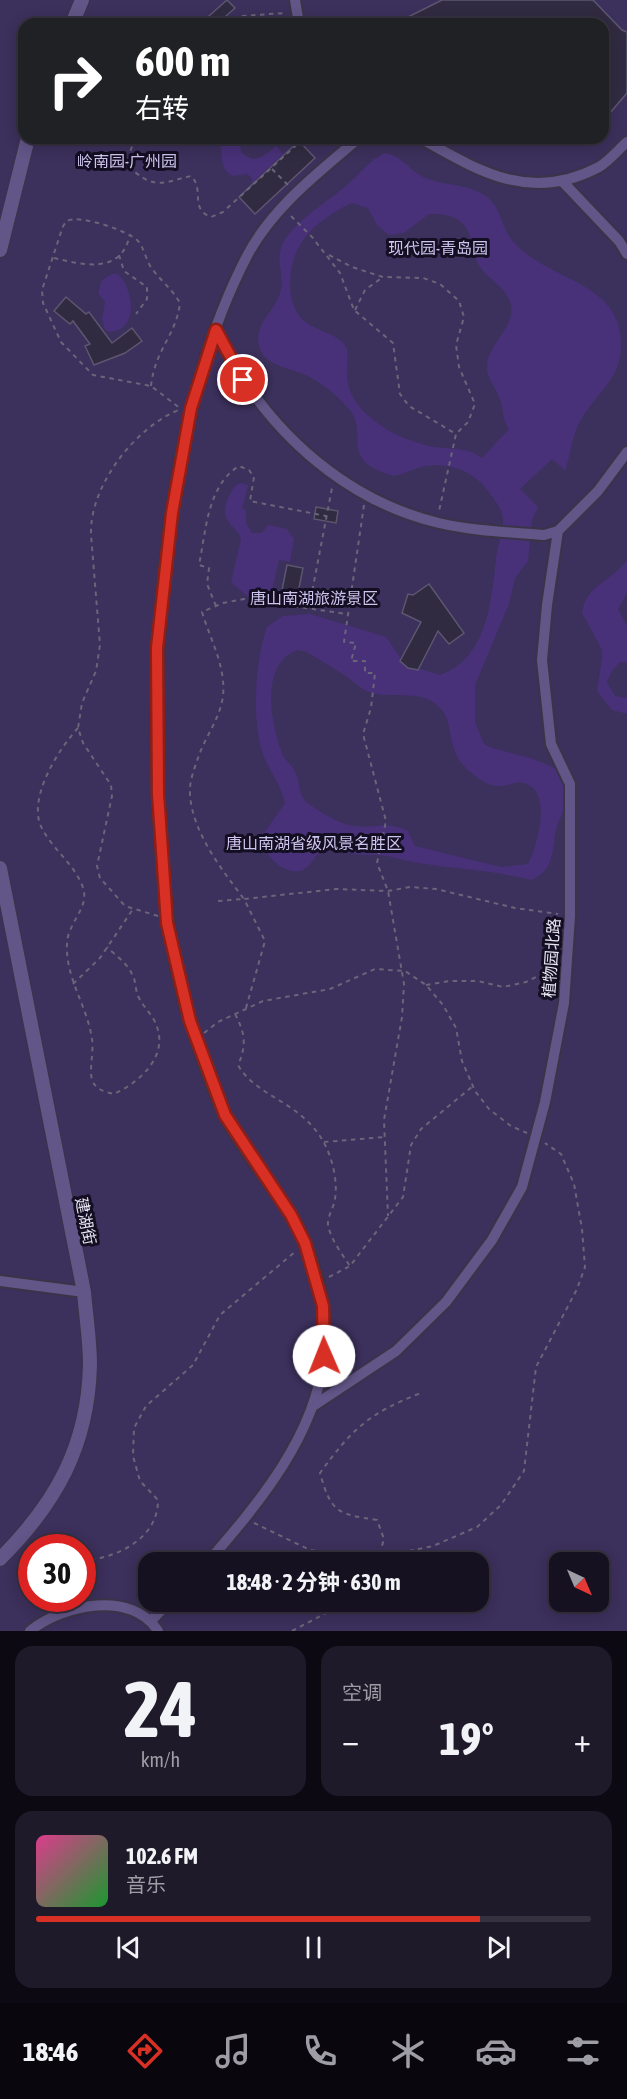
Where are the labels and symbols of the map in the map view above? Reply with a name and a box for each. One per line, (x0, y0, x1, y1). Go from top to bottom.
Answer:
park label: 岭南园-广州园 (77, 152, 177, 170)
park label: 现代园-青岛园 (388, 239, 488, 257)
pin (217, 354, 268, 405)
park label: 唐山南湖旅游景区 (250, 589, 378, 607)
park label: 唐山南湖省级风景名胜区 (226, 834, 402, 852)
street label: 植物园北路 (539, 917, 563, 999)
street label: 建湖街 (73, 1196, 99, 1246)
position arrow (292, 1324, 356, 1388)
speed limit sign: 30 (18, 1534, 96, 1612)
north arrow (549, 1552, 609, 1612)

